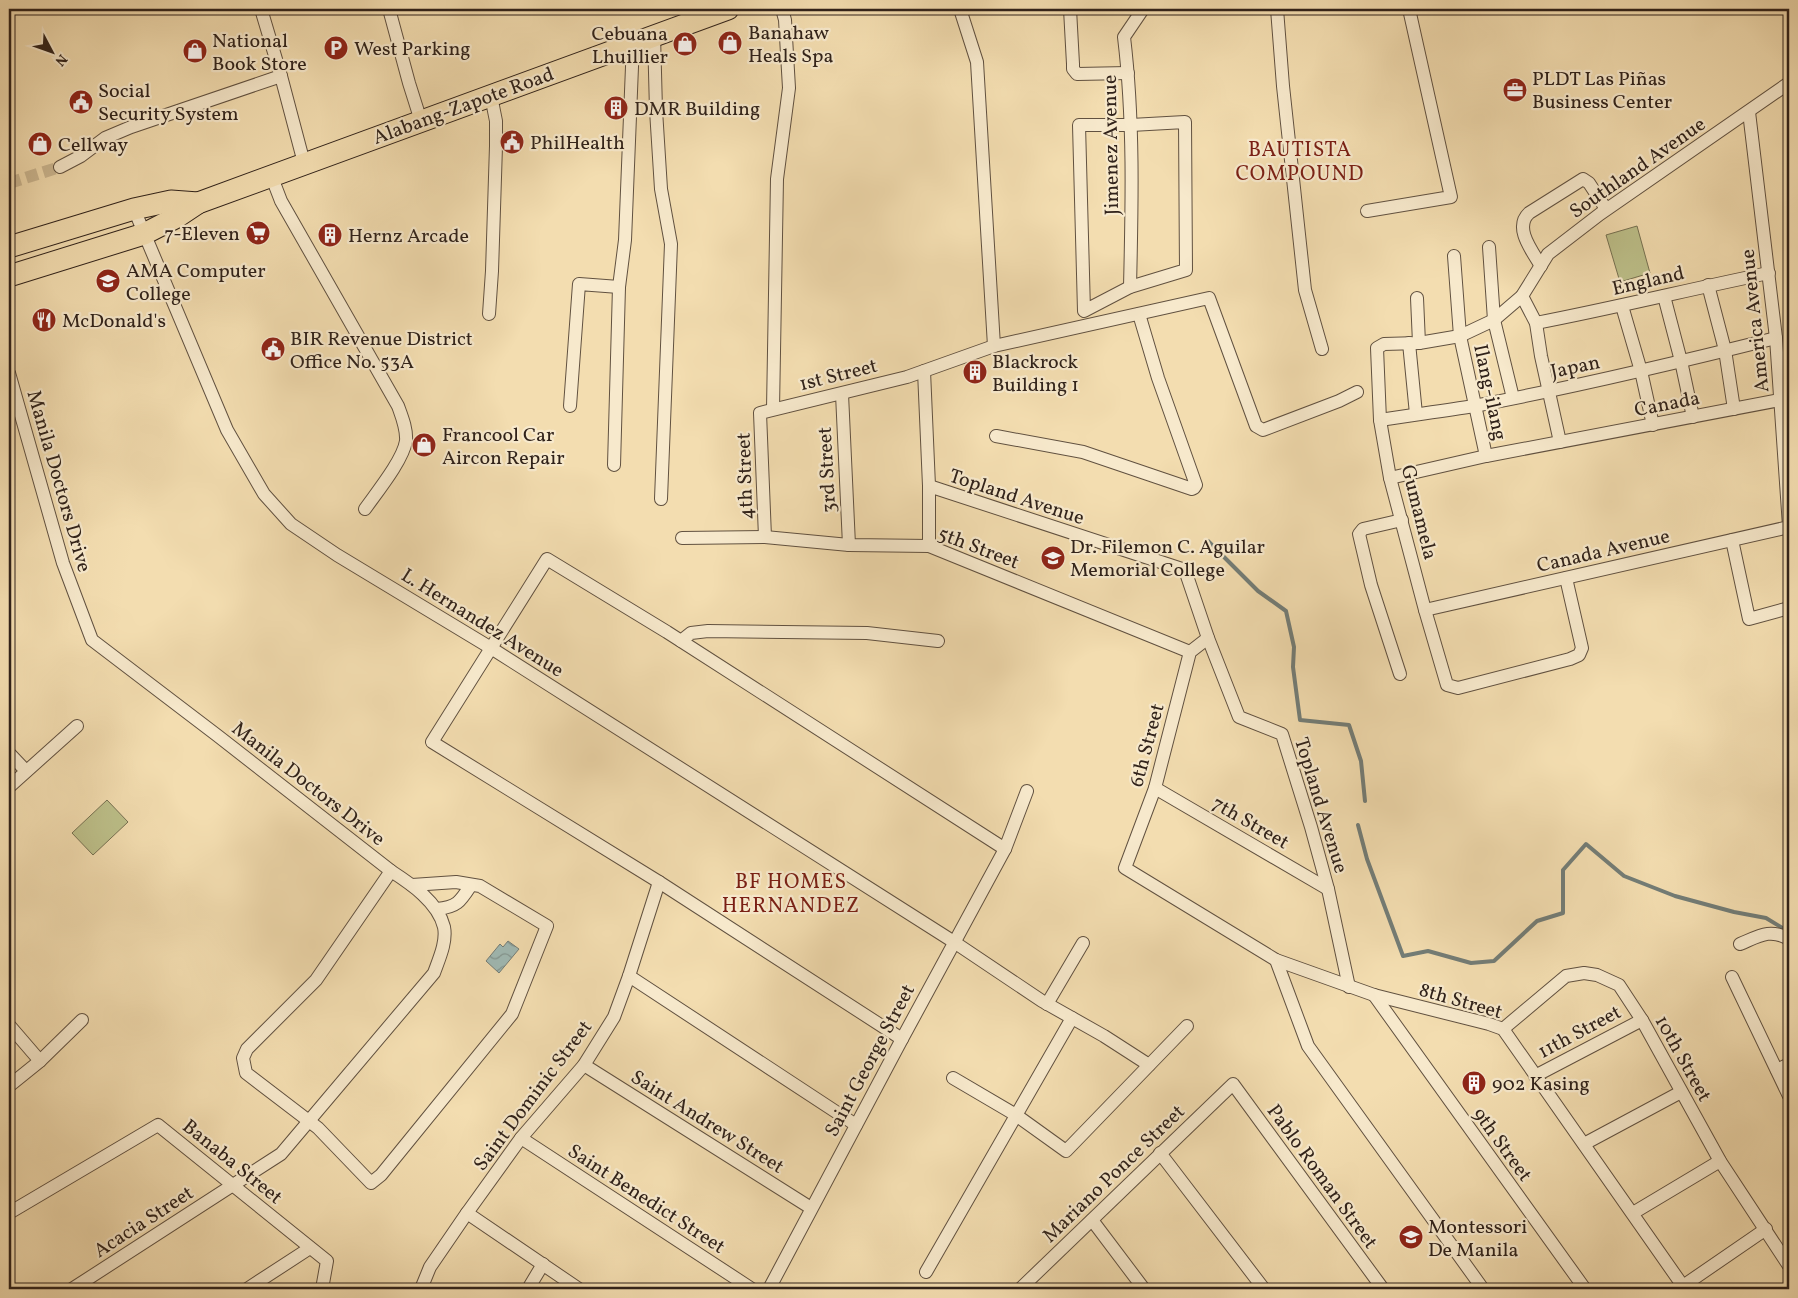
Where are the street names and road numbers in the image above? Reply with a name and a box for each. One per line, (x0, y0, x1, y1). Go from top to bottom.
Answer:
street label: Alabang-Zapote Road (369, 61, 558, 153)
street label: Jimenez Avenue (1097, 74, 1127, 216)
street label: Southland Avenue (1564, 111, 1712, 226)
street label: America Avenue (1735, 248, 1777, 394)
street label: England (1610, 260, 1687, 304)
street label: Ilang-ilang (1465, 342, 1513, 443)
street label: Japan (1548, 349, 1603, 387)
street label: 1st Street (796, 353, 881, 399)
street label: Canada (1632, 385, 1703, 425)
street label: Manila Doctors Drive (19, 387, 97, 576)
street label: 3rd Street (812, 426, 844, 514)
street label: 4th Street (730, 432, 762, 520)
street label: Gumamela (1393, 462, 1443, 563)
street label: Topland Avenue (945, 463, 1088, 533)
street label: 5th Street (934, 521, 1023, 577)
street label: Canada Avenue (1534, 523, 1673, 581)
street label: L. Hernandez Avenue (395, 562, 569, 685)
street label: 6th Street (1123, 701, 1173, 790)
street label: Manila Doctors Drive (225, 716, 390, 853)
street label: Topland Avenue (1286, 734, 1354, 877)
street label: 7th Street (1206, 790, 1294, 857)
street label: 8th Street (1415, 977, 1505, 1027)
street label: Saint George Street (819, 980, 923, 1142)
street label: 11th Street (1533, 999, 1627, 1066)
street label: 10th Street (1647, 1011, 1718, 1107)
street label: Saint Dominic Street (468, 1015, 600, 1177)
street label: Saint Andrew Street (625, 1064, 789, 1181)
street label: Mariano Ponce Street (1037, 1099, 1192, 1250)
street label: Pablo Roman Street (1259, 1099, 1384, 1255)
street label: 9th Street (1465, 1102, 1538, 1188)
street label: Banaba Street (176, 1113, 288, 1212)
street label: Saint Benedict Street (562, 1138, 730, 1261)
street label: Acacia Street (89, 1180, 199, 1265)

